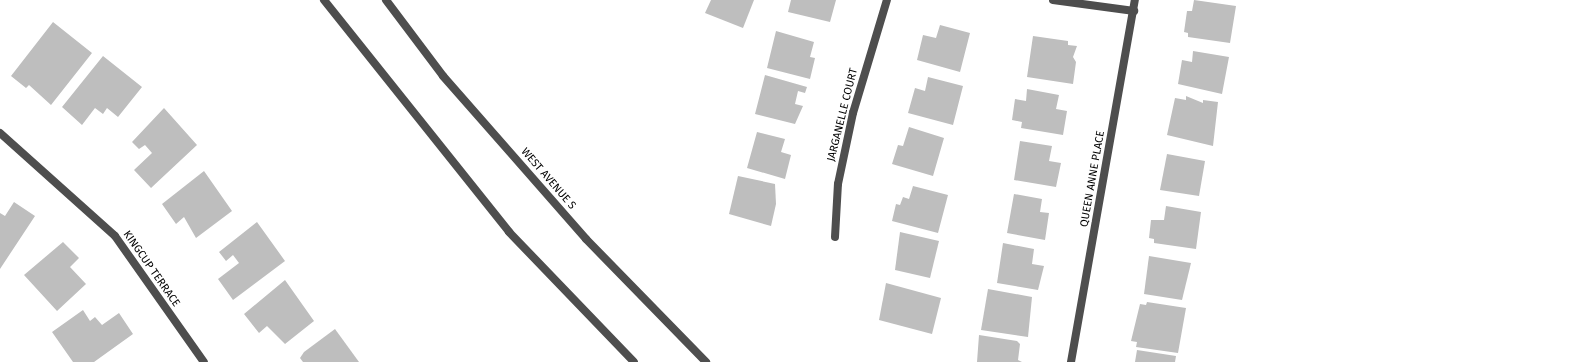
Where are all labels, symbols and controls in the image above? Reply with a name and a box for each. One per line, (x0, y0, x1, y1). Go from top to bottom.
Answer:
street label: JARGANELLE COURT (825, 67, 861, 163)
street label: QUEEN ANNE PLACE (1078, 130, 1108, 228)
street label: WEST AVENUE S (518, 146, 578, 212)
street label: KINGCUP TERRACE (120, 228, 182, 310)

